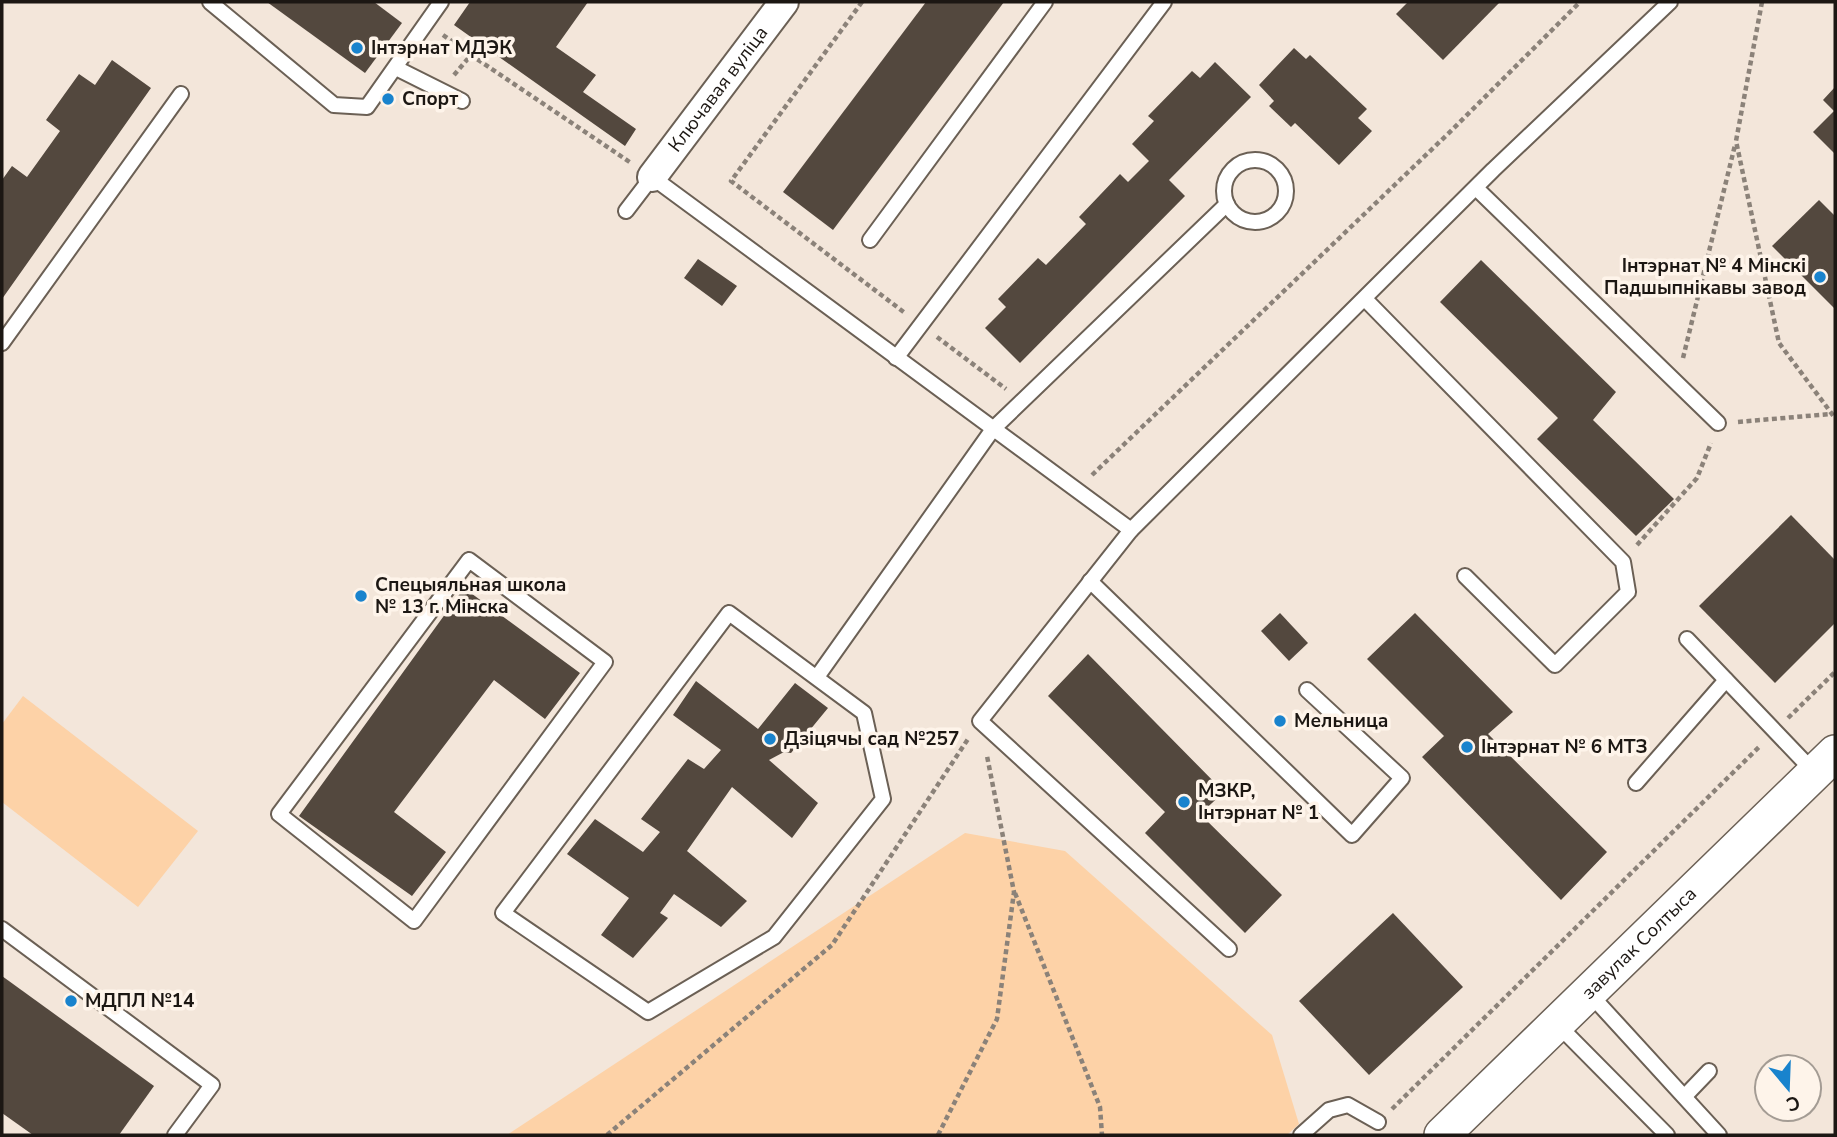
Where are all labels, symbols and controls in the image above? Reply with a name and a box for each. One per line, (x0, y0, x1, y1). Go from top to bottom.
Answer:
street label: Ключавая вуліца (662, 21, 774, 157)
place label: Інтэрнат МДЭК (371, 35, 512, 61)
marker: Інтэрнат МДЭК (349, 40, 365, 56)
place label: Спорт (402, 86, 458, 112)
marker: Спорт (380, 91, 396, 107)
place label: Інтэрнат № 4 Мінскі Падшыпнікавы завод (1604, 253, 1806, 301)
marker: Інтэрнат № 4 Мінскі Падшыпнікавы завод (1812, 269, 1828, 285)
place label: Спецыяльная школа № 13 г. Мінска (375, 572, 567, 620)
marker: Спецыяльная школа № 13 г. Мінска (353, 588, 369, 604)
place label: Мельница (1294, 708, 1388, 734)
marker: Мельница (1272, 713, 1288, 729)
place label: Дзіцячы сад №257 (784, 726, 959, 752)
marker: Дзіцячы сад №257 (762, 731, 778, 747)
place label: Інтэрнат № 6 МТЗ (1481, 734, 1648, 760)
marker: Інтэрнат № 6 МТЗ (1459, 739, 1475, 755)
place label: МЗКР, Інтэрнат № 1 (1198, 778, 1319, 826)
marker: МЗКР, Інтэрнат № 1 (1176, 794, 1192, 810)
street label: завулак Солтыса (1576, 881, 1702, 1005)
place label: МДПЛ №14 (85, 988, 194, 1014)
marker: МДПЛ №14 (63, 993, 79, 1009)
north arrow (1753, 1053, 1823, 1123)
text: С (1783, 1089, 1804, 1118)

